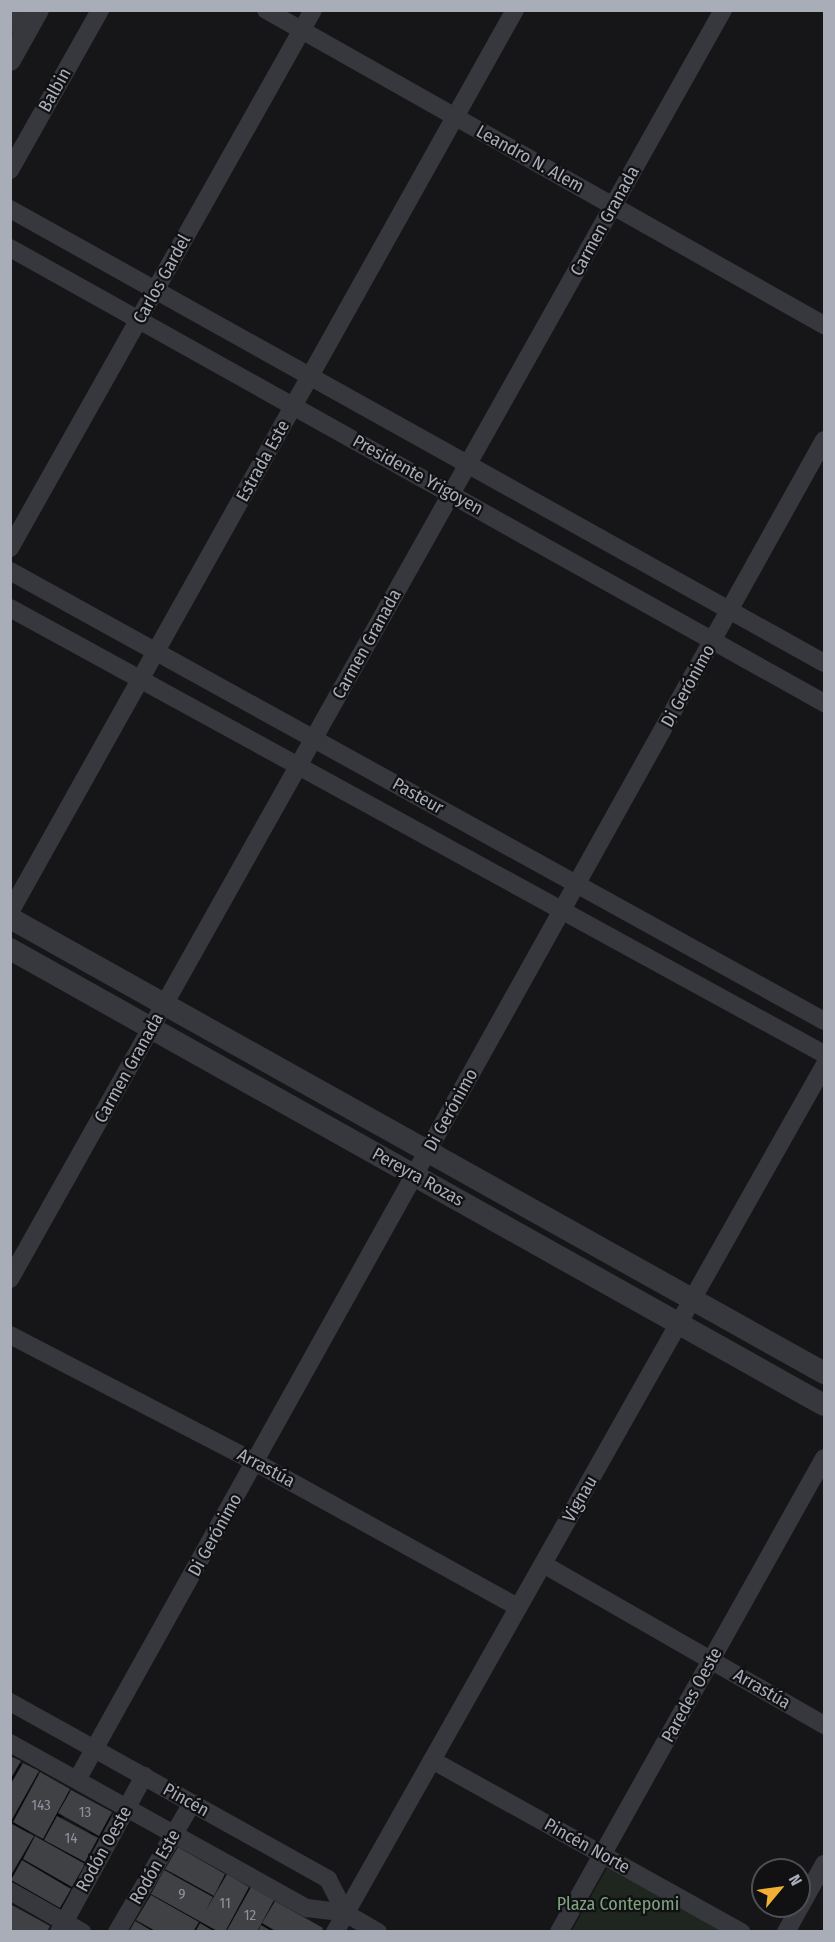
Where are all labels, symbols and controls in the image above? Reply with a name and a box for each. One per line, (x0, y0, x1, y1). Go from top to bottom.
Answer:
street label: Balbin (34, 64, 76, 116)
street label: Leandro N. Alem (472, 121, 588, 197)
street label: Carmen Granada (566, 162, 644, 280)
street label: Carlos Gardel (129, 231, 195, 327)
street label: Estrada Este (232, 417, 294, 505)
street label: Presidente Yrigoyen (349, 430, 487, 520)
street label: Carmen Granada (328, 585, 406, 703)
street label: Di Gerónimo (656, 641, 720, 731)
street label: Pasteur (389, 773, 447, 819)
street label: Carmen Granada (90, 1009, 168, 1127)
street label: Di Gerónimo (419, 1065, 483, 1155)
street label: Pereyra Rozas (368, 1143, 468, 1211)
street label: Arrastúa (234, 1444, 298, 1492)
street label: Vignau (558, 1472, 602, 1526)
street label: Di Gerónimo (183, 1490, 247, 1580)
street label: Paredes Oeste (657, 1644, 727, 1746)
street label: Arrastúa (730, 1664, 794, 1714)
street label: Pincén (159, 1779, 213, 1821)
house number: 143 (31, 1797, 51, 1815)
street label: Rodón Oeste (72, 1803, 136, 1895)
house number: 13 (79, 1804, 91, 1822)
street label: Pincén Norte (540, 1814, 634, 1878)
street label: Rodón Este (125, 1826, 185, 1908)
house number: 14 (64, 1830, 78, 1848)
north arrow (751, 1858, 811, 1918)
text: N (785, 1871, 806, 1889)
house number: 9 (178, 1886, 186, 1904)
park label: Plaza Contepomi (557, 1893, 679, 1915)
house number: 11 (219, 1895, 231, 1913)
house number: 12 (244, 1907, 256, 1925)

